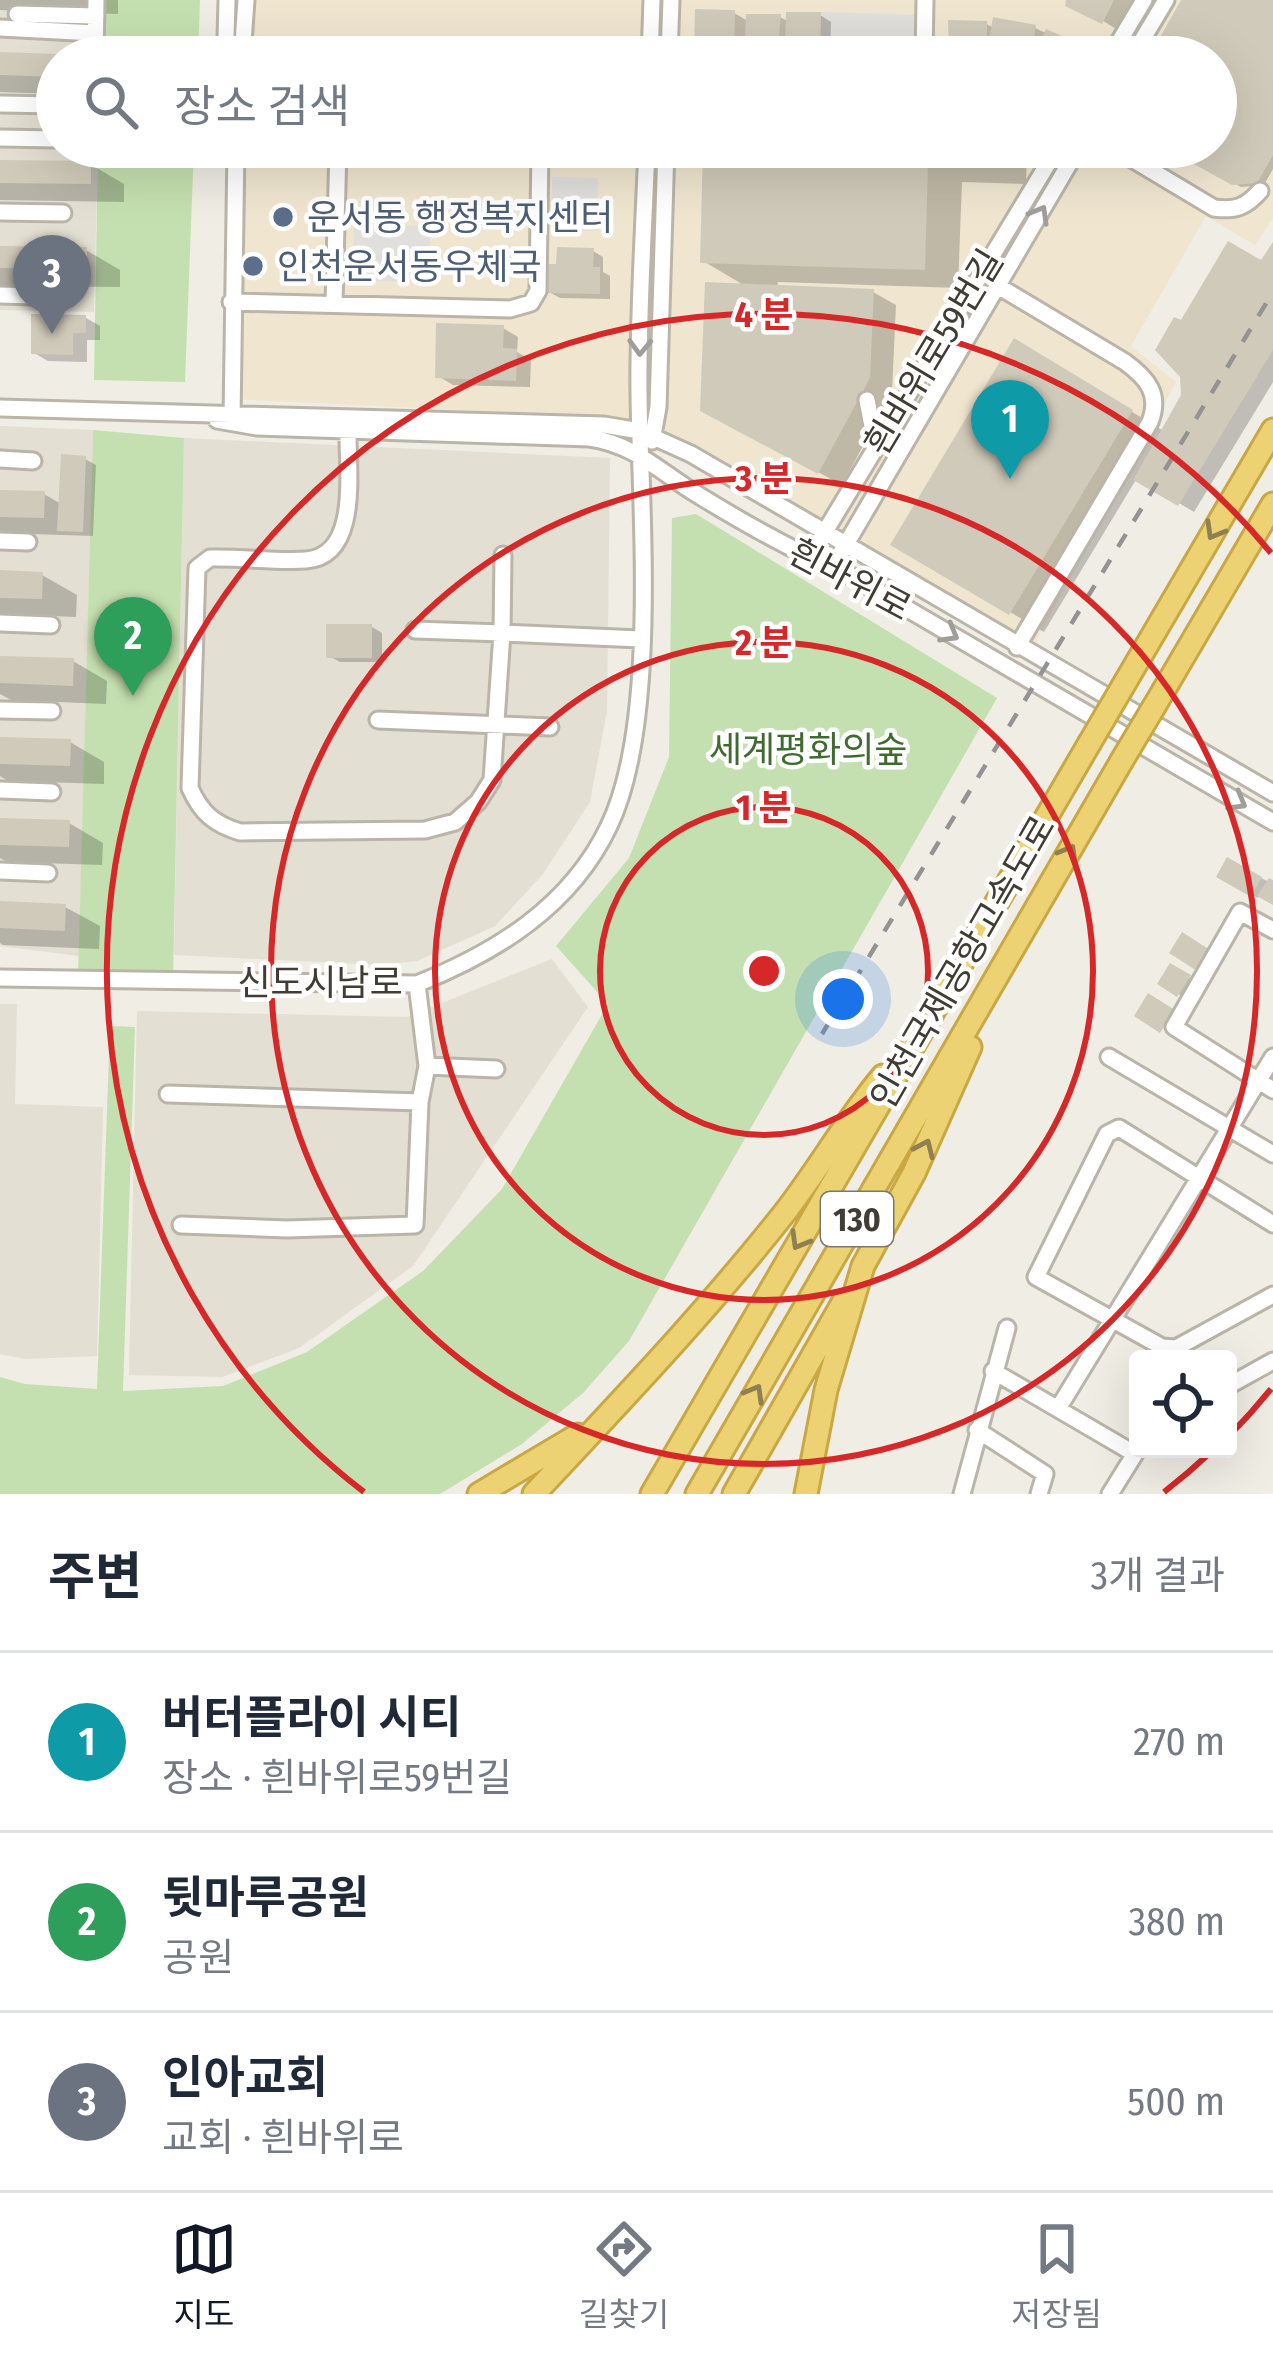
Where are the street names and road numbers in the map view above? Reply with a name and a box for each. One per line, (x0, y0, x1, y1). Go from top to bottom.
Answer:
street label: 흰바위로59번길 (855, 242, 1013, 463)
street label: 흰바위로 (781, 529, 918, 630)
street label: 인천국제공항고속도로 (861, 808, 1065, 1117)
street label: 신도시남로 (237, 961, 403, 1005)
road number: 130 (821, 1192, 893, 1246)

